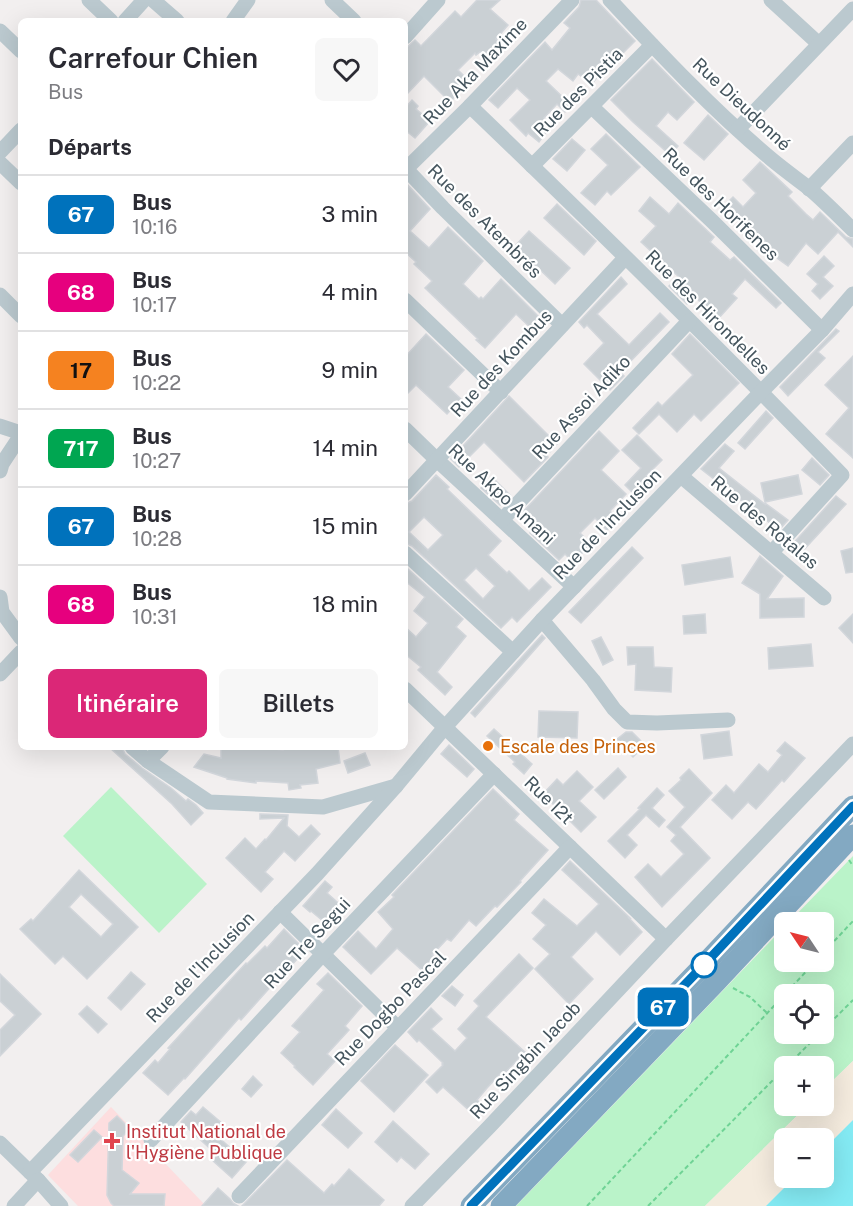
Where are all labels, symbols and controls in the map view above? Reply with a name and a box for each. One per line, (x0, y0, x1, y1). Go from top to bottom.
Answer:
street label: Rue Aka Maxime (419, 13, 531, 129)
button: heart (315, 38, 378, 101)
text: Carrefour Chien (48, 41, 258, 74)
street label: Rue des Pistia (529, 43, 627, 141)
street label: Rue Dieudonné (689, 53, 795, 155)
text: Bus (48, 80, 83, 104)
text: Départs (48, 134, 132, 160)
street label: Rue des Horifenes (659, 143, 783, 265)
street label: Rue des Atembrés (424, 160, 546, 282)
text: Bus (132, 189, 172, 215)
text: 3 min (321, 201, 378, 227)
text: 67 (68, 202, 94, 227)
text: 10:16 (132, 215, 177, 239)
street label: Rue des Hirondelles (641, 245, 775, 379)
text: Bus (132, 267, 172, 293)
text: 4 min (322, 279, 378, 305)
text: 68 (67, 280, 95, 305)
text: 10:17 (132, 293, 177, 317)
street label: Rue des Kombus (446, 305, 556, 421)
text: Bus (132, 345, 172, 371)
street label: Rue Assoi Adiko (527, 351, 635, 463)
text: 9 min (322, 357, 378, 383)
text: 17 (70, 358, 92, 383)
text: 10:22 (132, 371, 181, 395)
text: Bus (132, 423, 172, 449)
text: 14 min (313, 435, 378, 461)
text: 717 (63, 436, 99, 461)
street label: Rue Akpo Amani (444, 439, 560, 549)
text: 10:27 (132, 449, 181, 473)
street label: Rue de l'Inclusion (549, 464, 665, 584)
street label: Rue des Rotalas (707, 471, 823, 573)
text: Bus (132, 501, 172, 527)
text: 15 min (312, 513, 378, 539)
text: 67 (68, 514, 94, 539)
text: 10:28 (132, 527, 182, 551)
text: Bus (132, 579, 172, 605)
text: 18 min (312, 591, 378, 617)
text: 68 (67, 592, 95, 617)
text: 10:31 (132, 605, 178, 629)
button: Itinéraire (48, 669, 207, 738)
button: Billets (219, 669, 378, 738)
place label: Escale des Princes (500, 736, 656, 757)
marker: Escale des Princes (481, 739, 495, 753)
street label: Rue I2t (520, 772, 578, 828)
street label: Rue Tre Segui (260, 893, 354, 993)
street label: Rue de l'Inclusion (142, 907, 258, 1027)
north arrow (774, 912, 834, 972)
map controls (774, 912, 834, 1188)
street label: Rue Dogbo Pascal (330, 946, 450, 1070)
unlabelled marker (691, 952, 717, 978)
button: locate (774, 984, 834, 1044)
line badge: 67 (636, 988, 690, 1026)
text: 67 (650, 995, 676, 1020)
street label: Rue Singbin Jacob (465, 997, 585, 1123)
button: + (774, 1056, 834, 1116)
place label: Institut National de l'Hygiène Publique (126, 1121, 286, 1163)
button: − (774, 1128, 834, 1188)
marker: Institut National de l'Hygiène Publique (103, 1132, 121, 1150)

